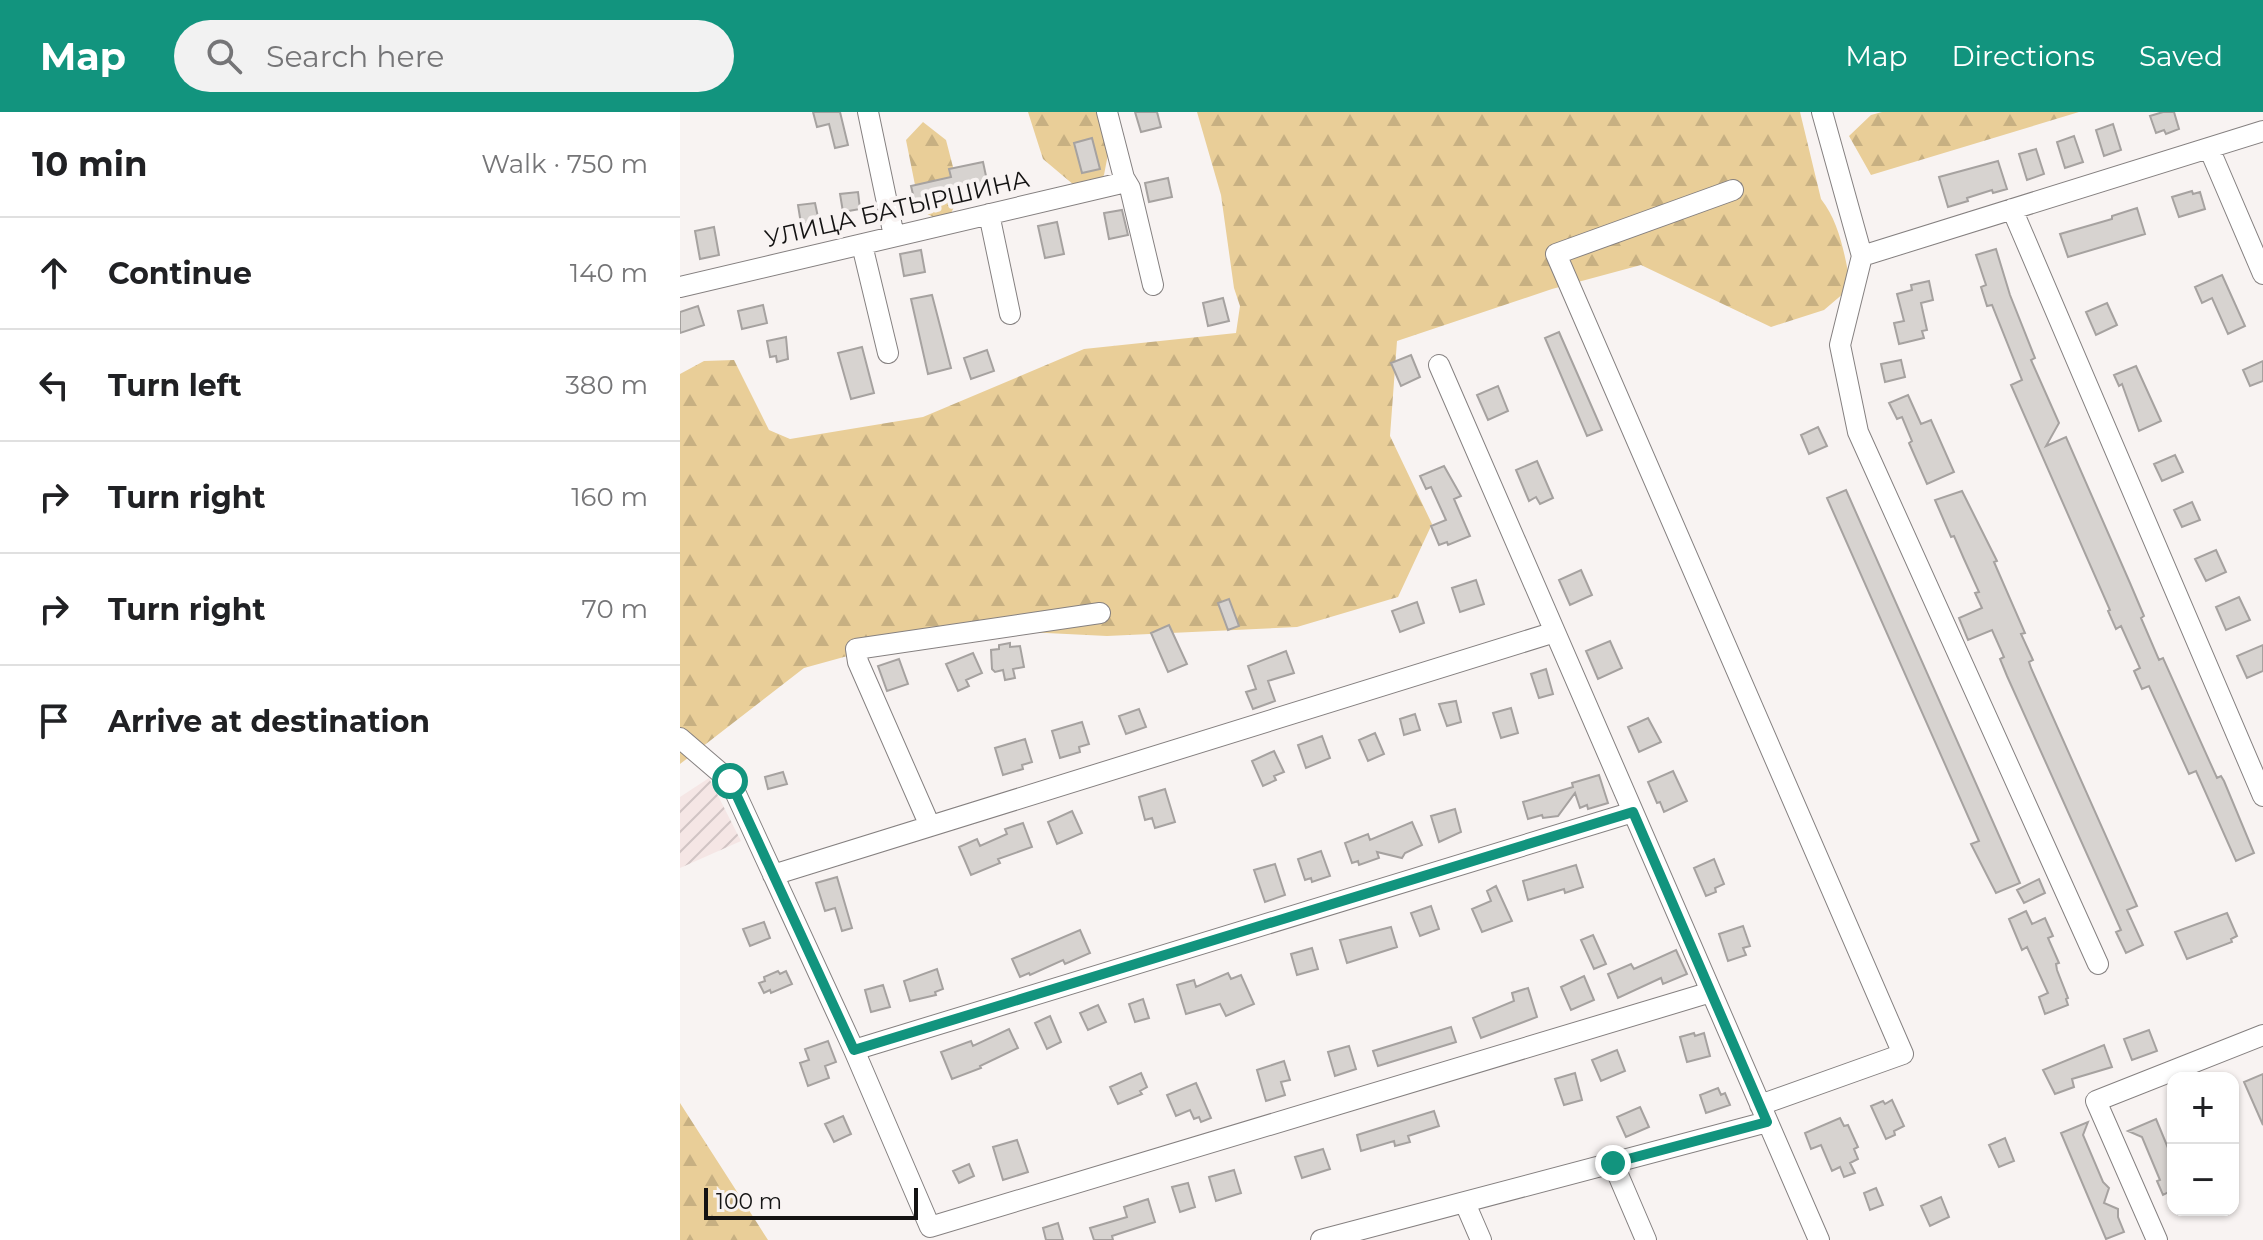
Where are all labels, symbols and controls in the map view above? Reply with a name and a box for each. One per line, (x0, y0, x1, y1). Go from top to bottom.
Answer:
search box (174, 20, 734, 92)
text: Map (40, 33, 126, 80)
icon: search (202, 34, 246, 78)
text: Search here (266, 38, 444, 75)
text: Map (1845, 39, 1907, 73)
text: Directions (1951, 39, 2095, 73)
text: Saved (2139, 39, 2223, 73)
text: 10 min (32, 143, 147, 185)
text: Walk · 750 m (481, 148, 648, 180)
street label: УЛИЦА БАТЫРШИНА (762, 164, 1032, 253)
icon: ahead (32, 251, 76, 295)
text: Continue (108, 255, 252, 292)
text: 140 m (570, 257, 648, 289)
icon: left (32, 363, 76, 407)
text: Turn left (108, 367, 241, 404)
text: 380 m (565, 369, 648, 401)
icon: right (32, 475, 76, 519)
text: Turn right (108, 479, 265, 516)
text: 160 m (571, 481, 648, 513)
icon: right (32, 587, 76, 631)
text: Turn right (108, 591, 265, 628)
text: 70 m (582, 593, 648, 625)
icon: arrive (32, 699, 76, 743)
text: Arrive at destination (108, 703, 430, 740)
route start (712, 763, 748, 799)
map controls (2167, 1072, 2239, 1216)
button: + (2167, 1072, 2239, 1144)
button: − (2167, 1144, 2239, 1216)
route end (1595, 1145, 1631, 1181)
scale bar (704, 1184, 918, 1220)
text: 100 m (716, 1188, 782, 1215)

